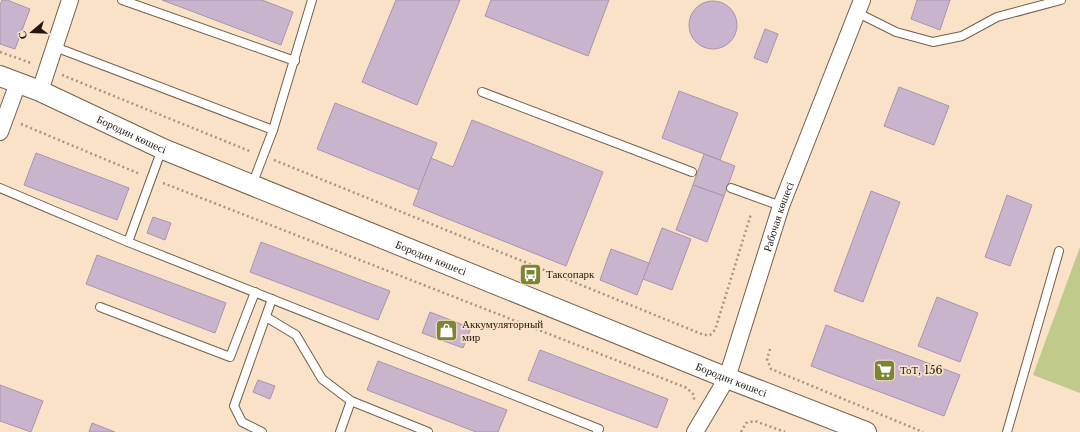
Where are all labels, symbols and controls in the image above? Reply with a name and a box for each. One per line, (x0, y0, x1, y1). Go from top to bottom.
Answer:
north arrow (12, 12, 52, 52)
text: С (15, 29, 30, 41)
street label: Бородин көшесі (94, 112, 168, 157)
street label: Рабочая көшесі (760, 180, 797, 253)
street label: Бородин көшесі (393, 237, 469, 279)
bus stop icon: Таксопарк (517, 261, 543, 287)
place label: Таксопарк (546, 267, 595, 281)
shop icon: Аккумуляторный мир (433, 317, 459, 343)
place label: Аккумуляторный мир (462, 317, 543, 344)
supermarket icon: ТоТ, 156 (872, 357, 898, 383)
street label: Бородин көшесі (694, 359, 769, 400)
place label: ТоТ, 156 (900, 363, 943, 377)

